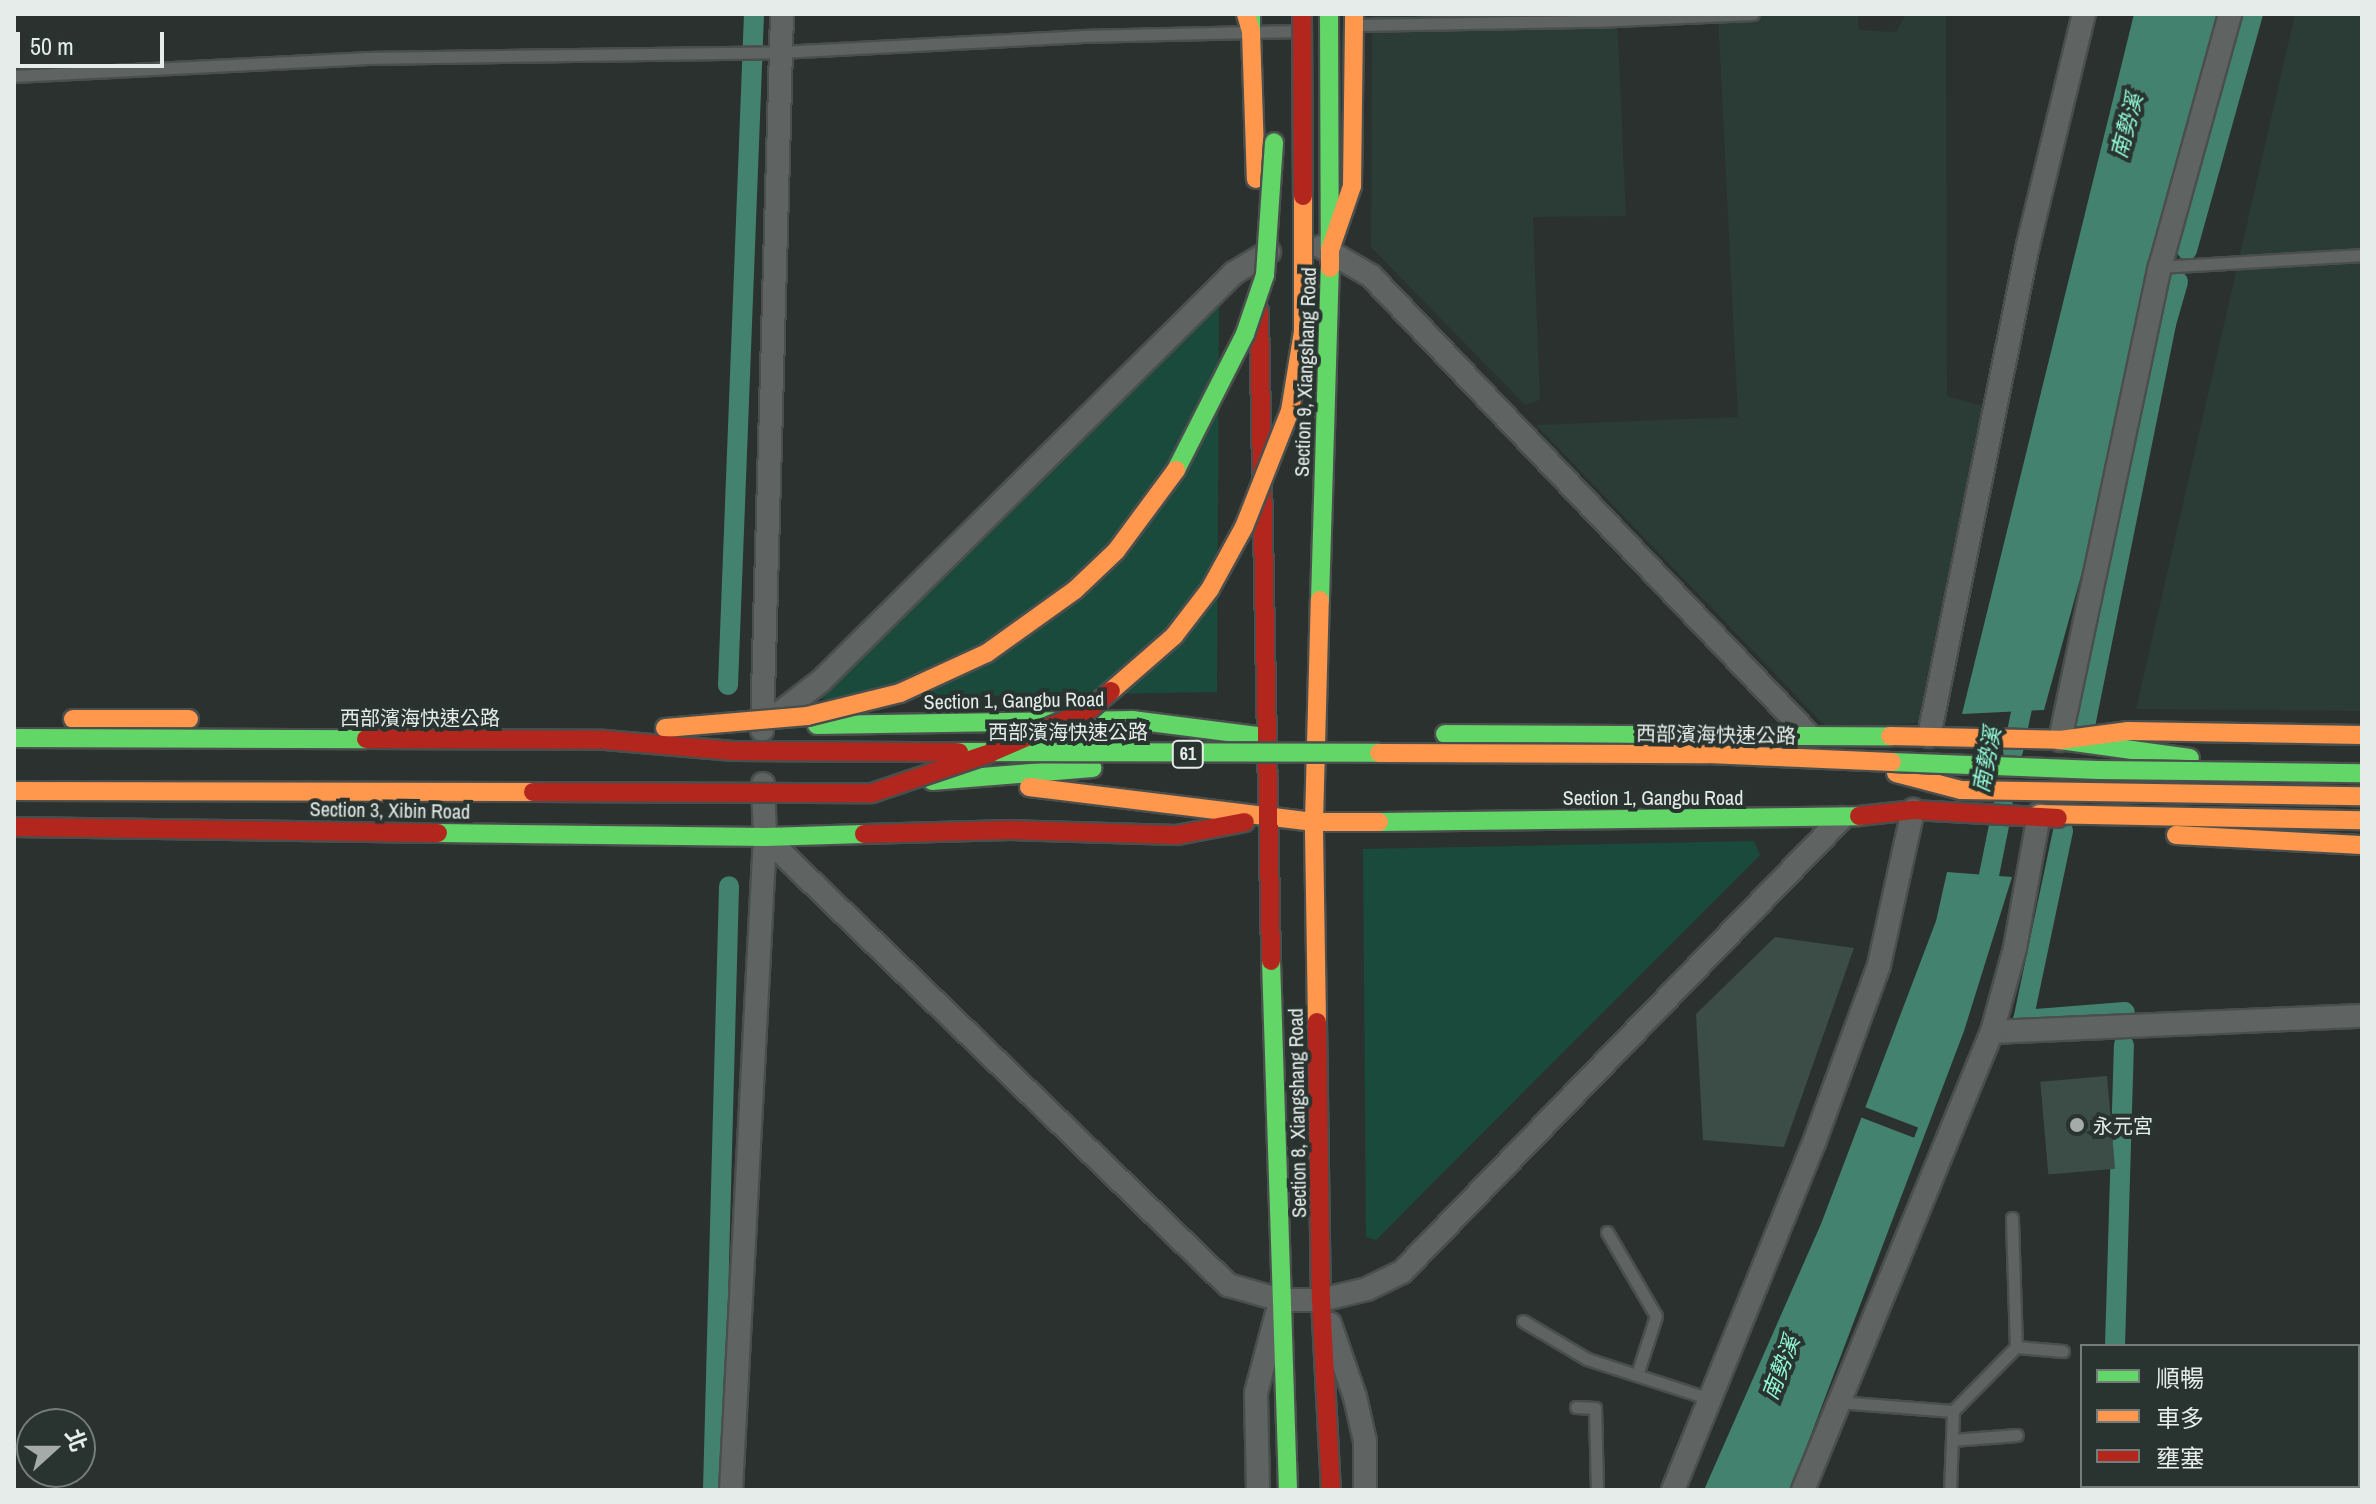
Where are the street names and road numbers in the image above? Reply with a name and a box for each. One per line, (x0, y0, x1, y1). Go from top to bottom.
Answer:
street label: Section 9, Xiangshang Road (1289, 267, 1321, 477)
street label: Section 1, Gangbu Road (924, 686, 1104, 714)
street label: 西部濱海快速公路 (340, 705, 500, 729)
street label: 西部濱海快速公路 (988, 719, 1148, 743)
street label: 西部濱海快速公路 (1636, 721, 1796, 747)
road number: 61 (1170, 740, 1206, 768)
street label: Section 1, Gangbu Road (1563, 785, 1743, 809)
street label: Section 3, Xibin Road (310, 797, 470, 823)
street label: Section 8, Xiangshang Road (1283, 1008, 1311, 1218)

